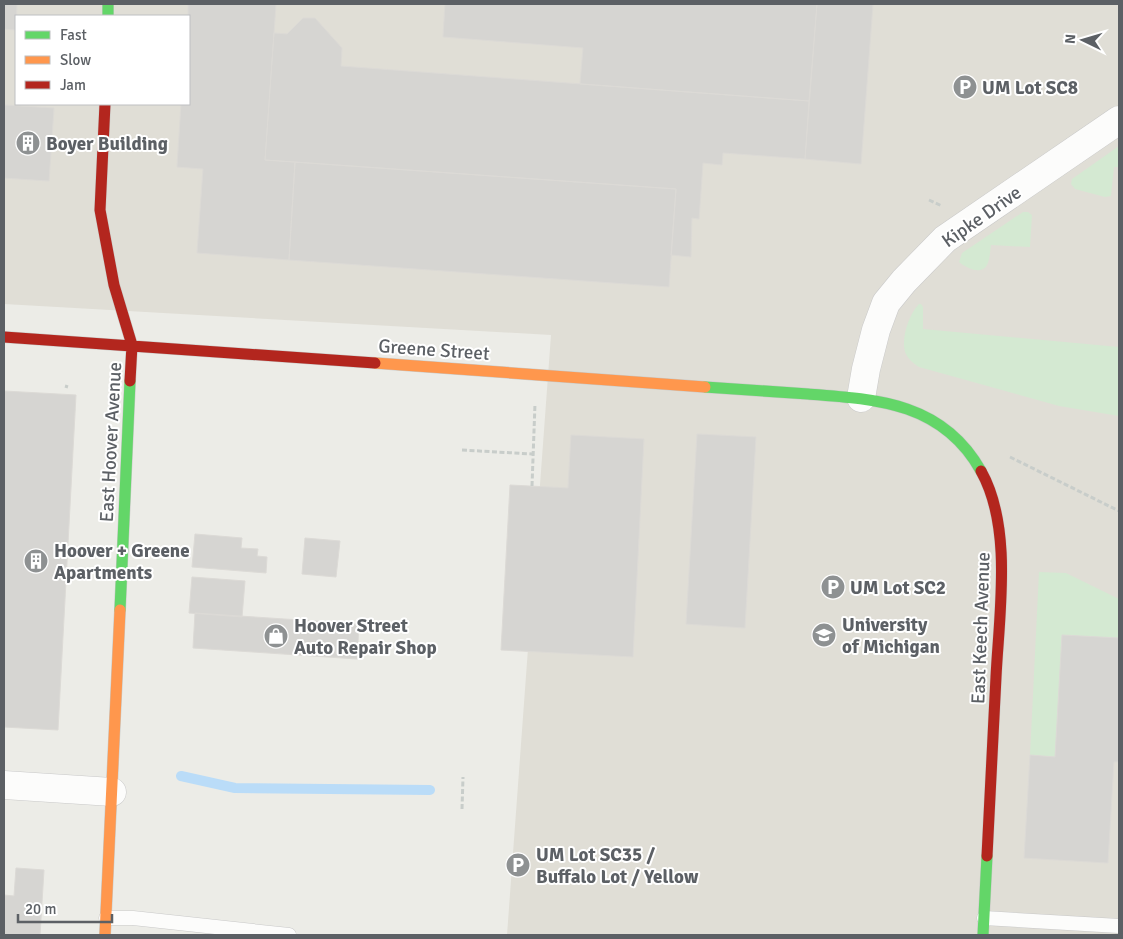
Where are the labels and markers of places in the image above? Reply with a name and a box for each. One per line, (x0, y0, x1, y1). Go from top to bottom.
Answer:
parking icon: UM Lot SC8 (952, 74, 978, 100)
place label: UM Lot SC8 (982, 76, 1078, 100)
building icon: Boyer Building (15, 130, 41, 156)
place label: Boyer Building (46, 132, 168, 156)
place label: Hoover + Greene Apartments (54, 539, 190, 585)
building icon: Hoover + Greene Apartments (23, 548, 49, 574)
parking icon: UM Lot SC2 (820, 574, 846, 600)
place label: UM Lot SC2 (850, 576, 946, 600)
place label: University of Michigan (842, 613, 940, 659)
place label: Hoover Street Auto Repair Shop (294, 614, 437, 660)
school or university icon: University of Michigan (811, 622, 837, 648)
shop icon: Hoover Street Auto Repair Shop (263, 623, 289, 649)
place label: UM Lot SC35 / Buffalo Lot / Yellow (536, 843, 699, 889)
parking icon: UM Lot SC35 / Buffalo Lot / Yellow (505, 852, 531, 878)

